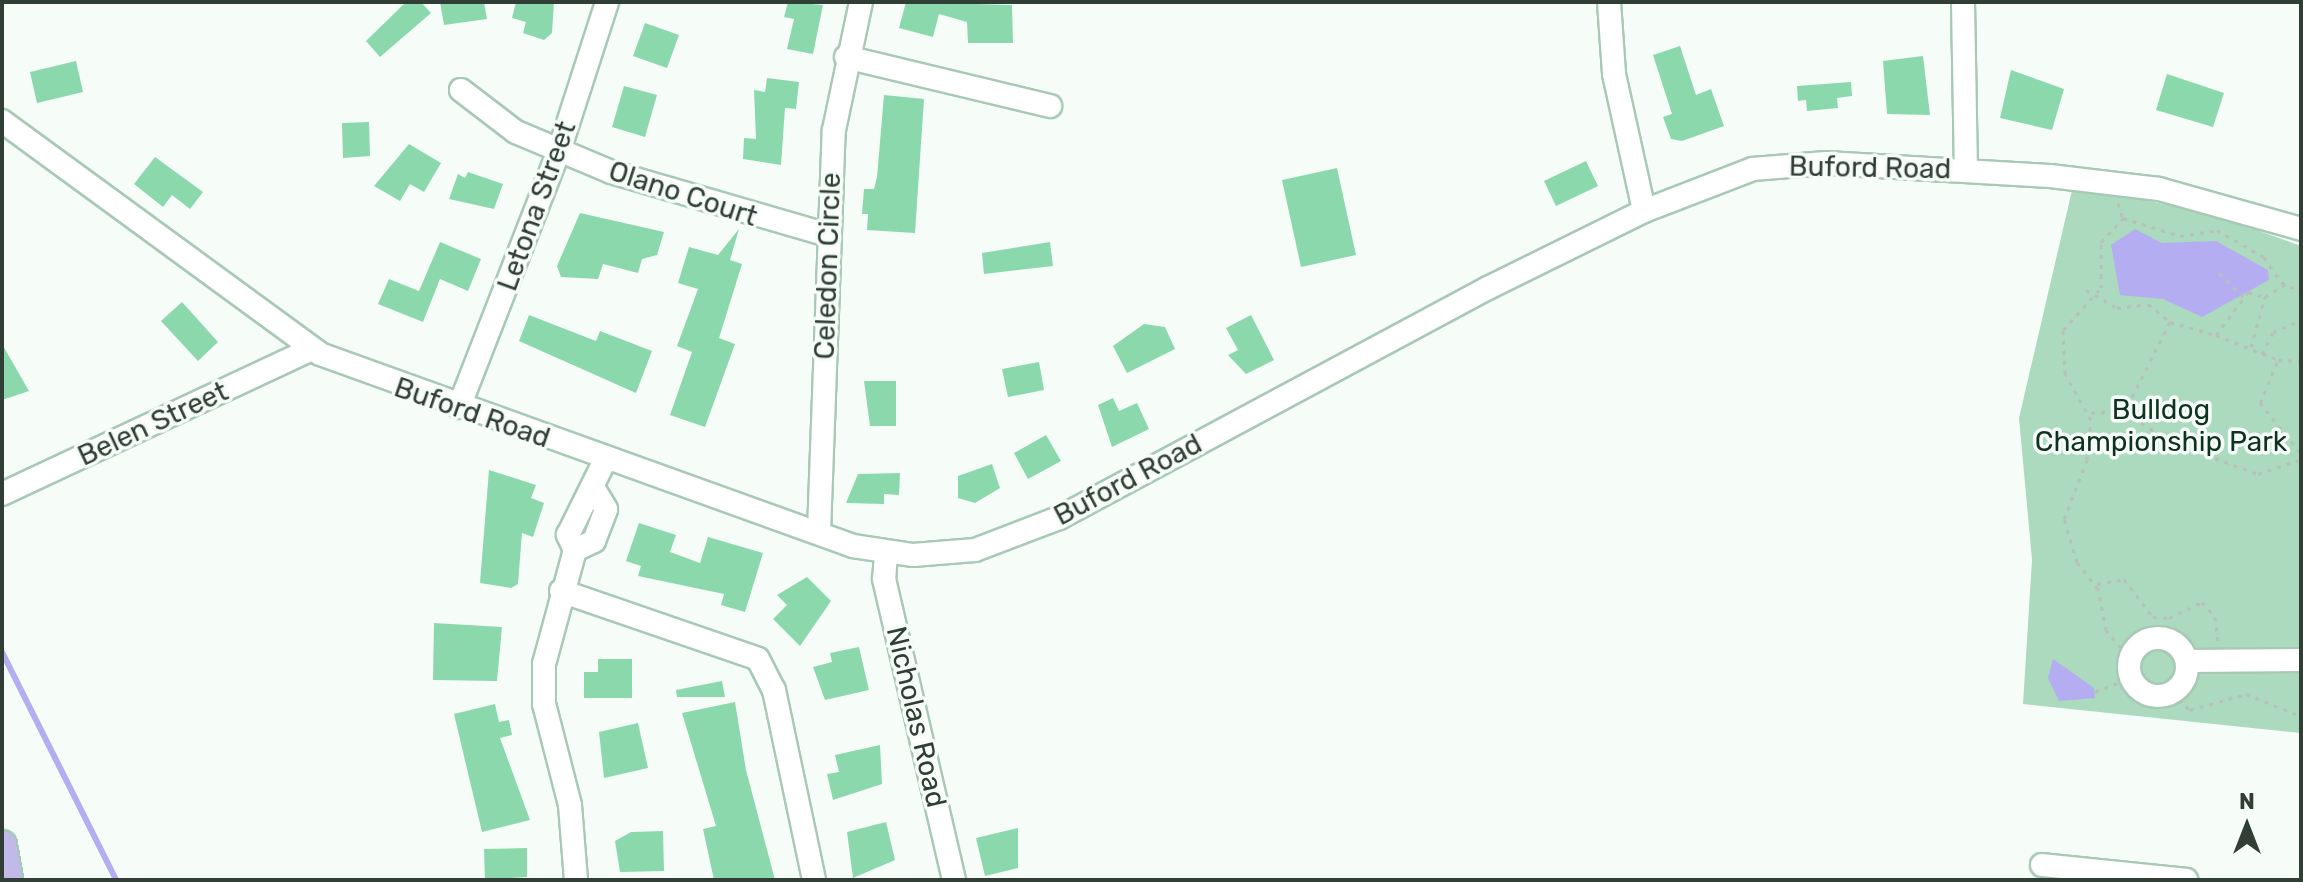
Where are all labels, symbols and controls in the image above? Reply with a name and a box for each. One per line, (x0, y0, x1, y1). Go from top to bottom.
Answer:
street label: Letona Street (491, 116, 583, 296)
street label: Buford Road (1789, 150, 1951, 186)
street label: Olano Court (604, 154, 762, 234)
street label: Celedon Circle (808, 172, 848, 360)
street label: Buford Road (390, 371, 554, 455)
street label: Belen Street (73, 375, 233, 473)
park label: Bulldog Championship Park (2035, 393, 2287, 459)
street label: Buford Road (1048, 427, 1208, 533)
street label: Nicholas Road (879, 623, 953, 811)
north arrow (2207, 786, 2287, 866)
text: N (2239, 788, 2255, 815)

